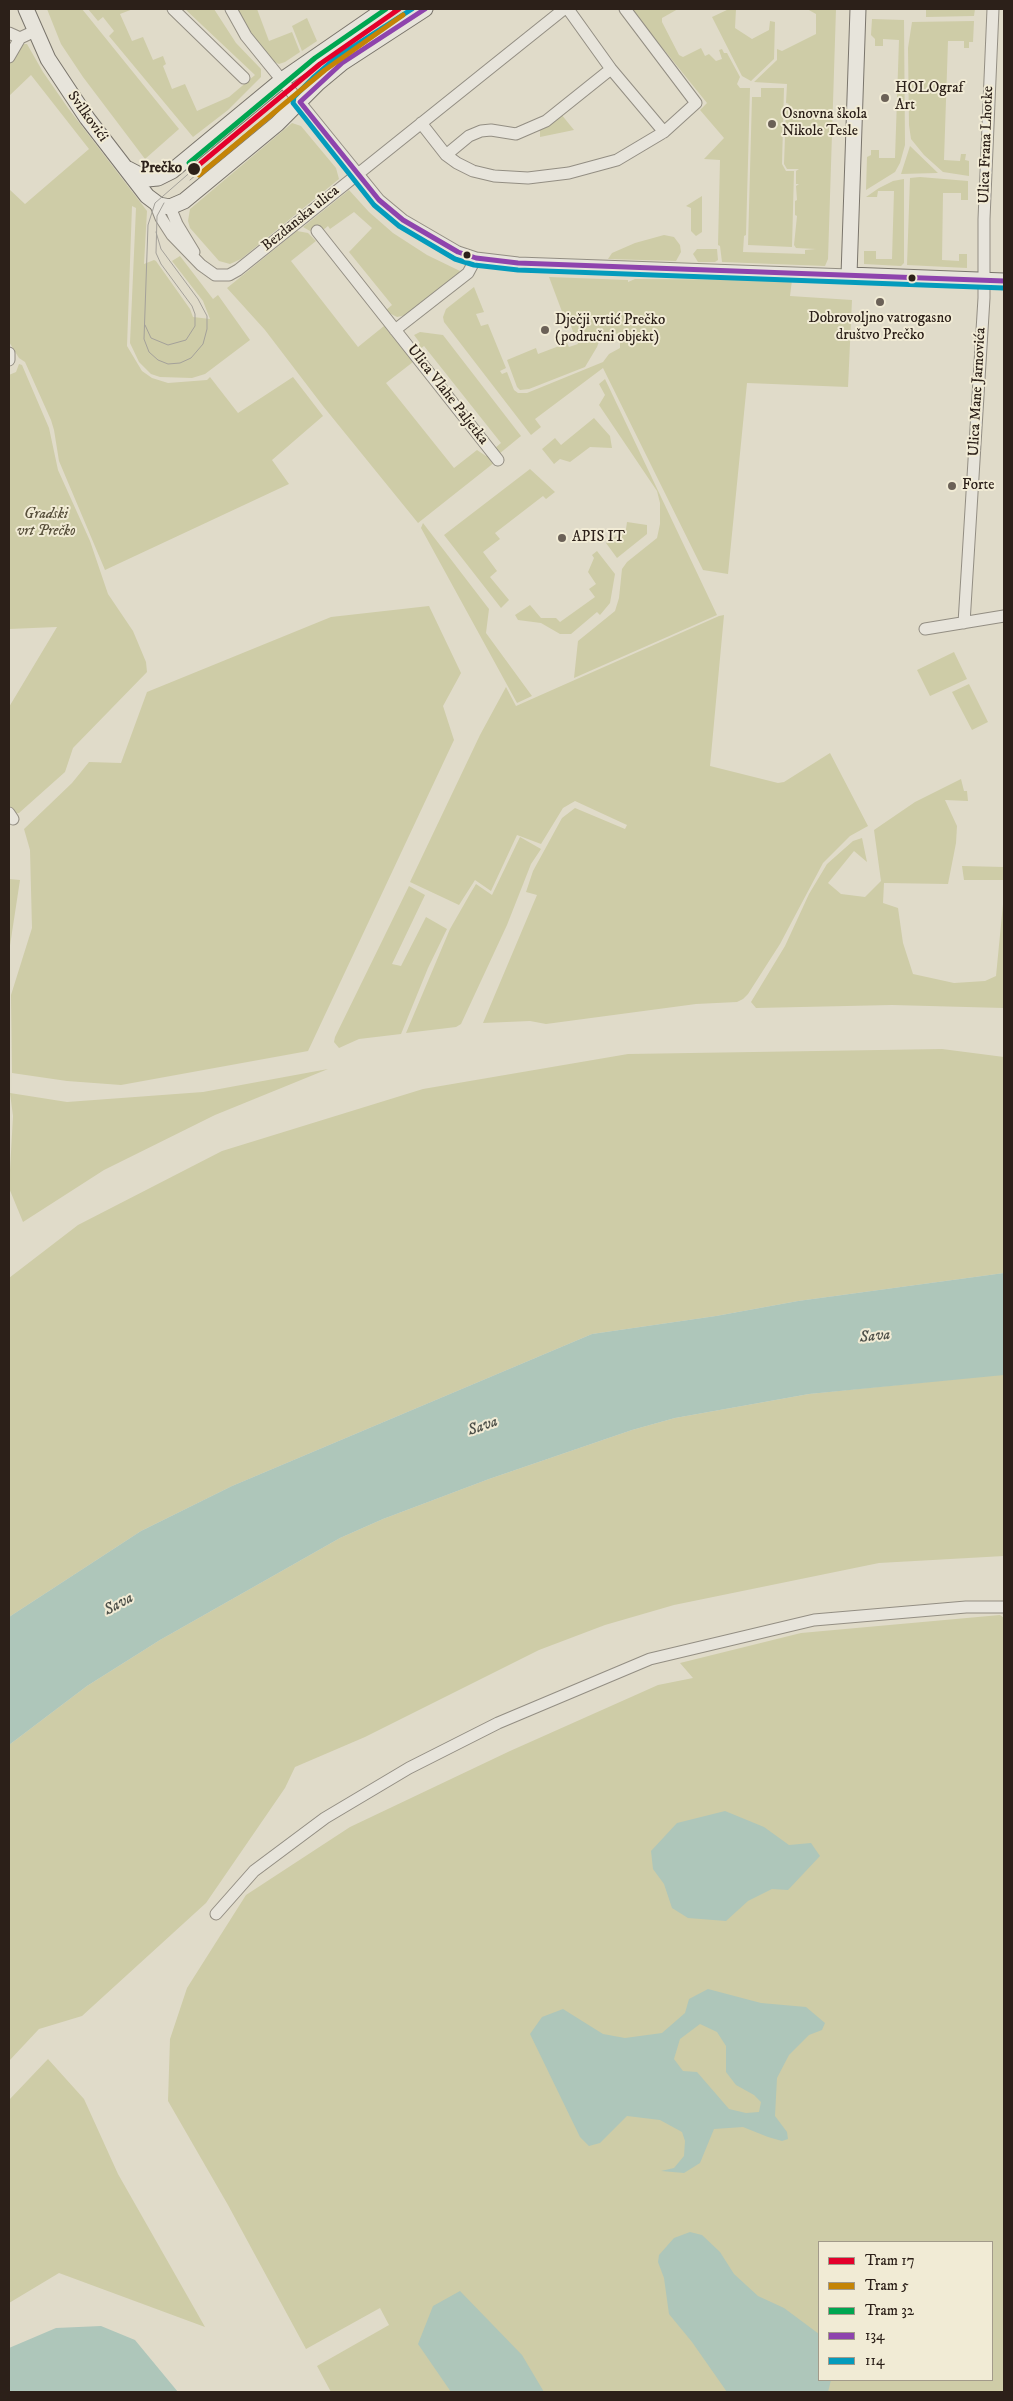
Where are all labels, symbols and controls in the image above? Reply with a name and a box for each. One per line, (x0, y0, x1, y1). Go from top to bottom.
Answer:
place label: HOLOgraf Art (895, 80, 963, 115)
street label: Ulica Frana Lhotke (976, 86, 998, 204)
street label: Svilkovići (63, 88, 111, 146)
marker: HOLOgraf Art (879, 92, 891, 104)
place label: Osnovna škola Nikole Tesle (782, 106, 867, 141)
marker: Osnovna škola Nikole Tesle (766, 118, 778, 130)
place label: Prečko (140, 160, 182, 178)
marker: Prečko (186, 161, 202, 177)
street label: Bezdanska ulica (259, 182, 343, 256)
unlabelled marker (462, 250, 472, 260)
unlabelled marker (907, 273, 917, 283)
marker: Dobrovoljno vatrogasno društvo Prečko (874, 296, 886, 308)
place label: Dobrovoljno vatrogasno društvo Prečko (809, 310, 951, 345)
place label: Dječji vrtić Prečko (područni objekt) (555, 312, 665, 347)
marker: Dječji vrtić Prečko (područni objekt) (539, 324, 551, 336)
street label: Ulica Mane Jarnovića (966, 327, 990, 457)
street label: Ulica Vlahe Paljetka (402, 341, 492, 449)
place label: Forte (962, 477, 995, 495)
marker: Forte (946, 480, 958, 492)
park label: Gradski vrt Prečko (16, 506, 76, 541)
place label: APIS IT (572, 529, 625, 547)
marker: APIS IT (556, 532, 568, 544)
water label: Sava (859, 1326, 891, 1348)
water label: Sava (465, 1413, 501, 1441)
water label: Sava (101, 1589, 137, 1621)
legend (818, 2241, 993, 2381)
text: Tram 17 (865, 2251, 915, 2270)
text: Tram 5 (865, 2276, 909, 2295)
text: Tram 32 (865, 2301, 914, 2320)
text: 134 (865, 2326, 885, 2345)
text: 114 (865, 2351, 885, 2370)

